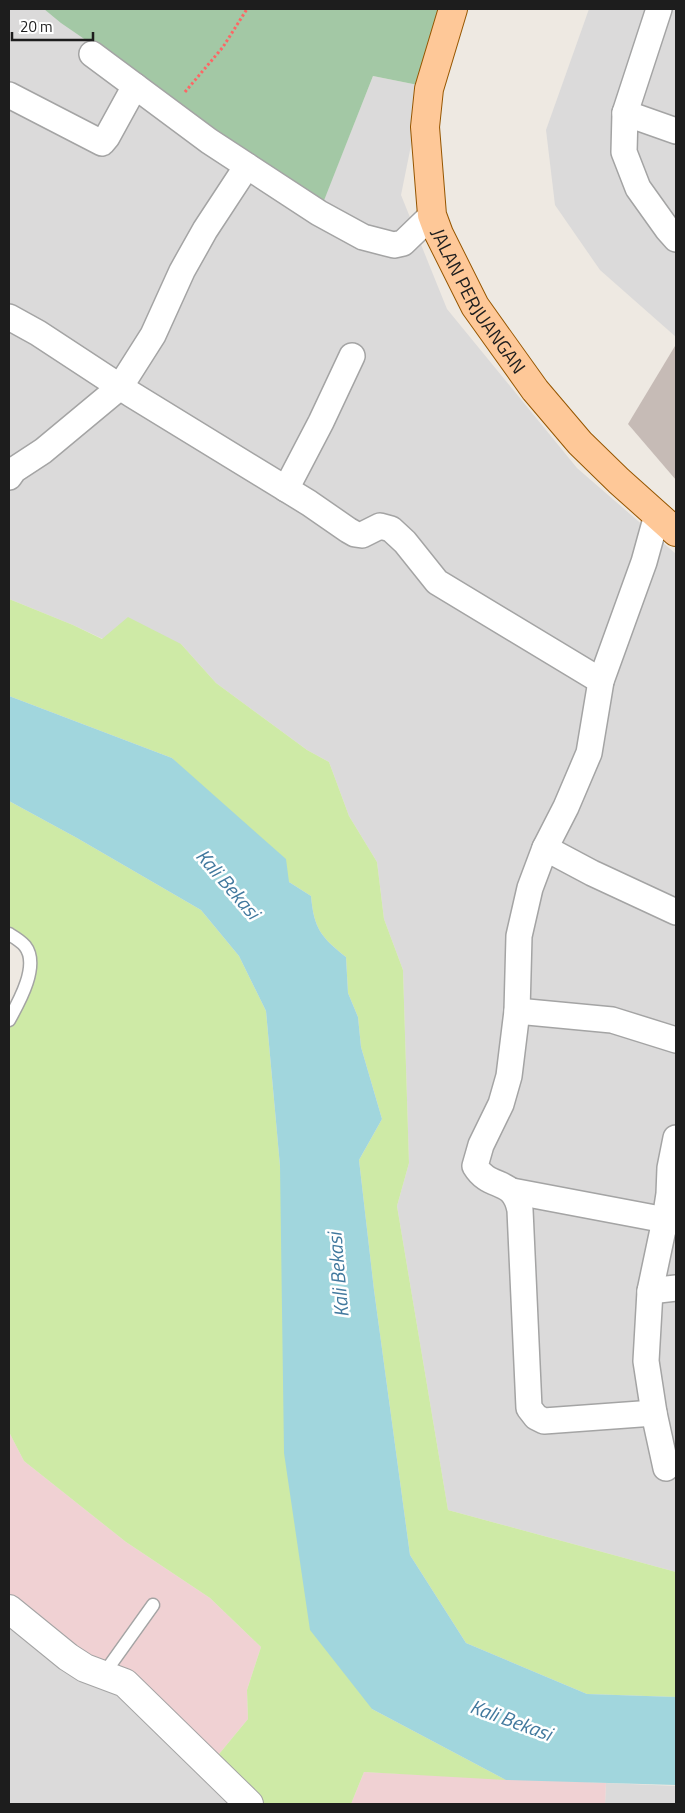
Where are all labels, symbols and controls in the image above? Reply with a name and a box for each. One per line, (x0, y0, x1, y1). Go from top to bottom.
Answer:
scale bar (12, 10, 94, 42)
text: 20 m (20, 15, 53, 38)
street label: JALAN PERJUANGAN (424, 224, 534, 379)
water label: Kali Bekasi (189, 841, 270, 928)
water label: Kali Bekasi (318, 1229, 357, 1319)
water label: Kali Bekasi (466, 1690, 559, 1750)

